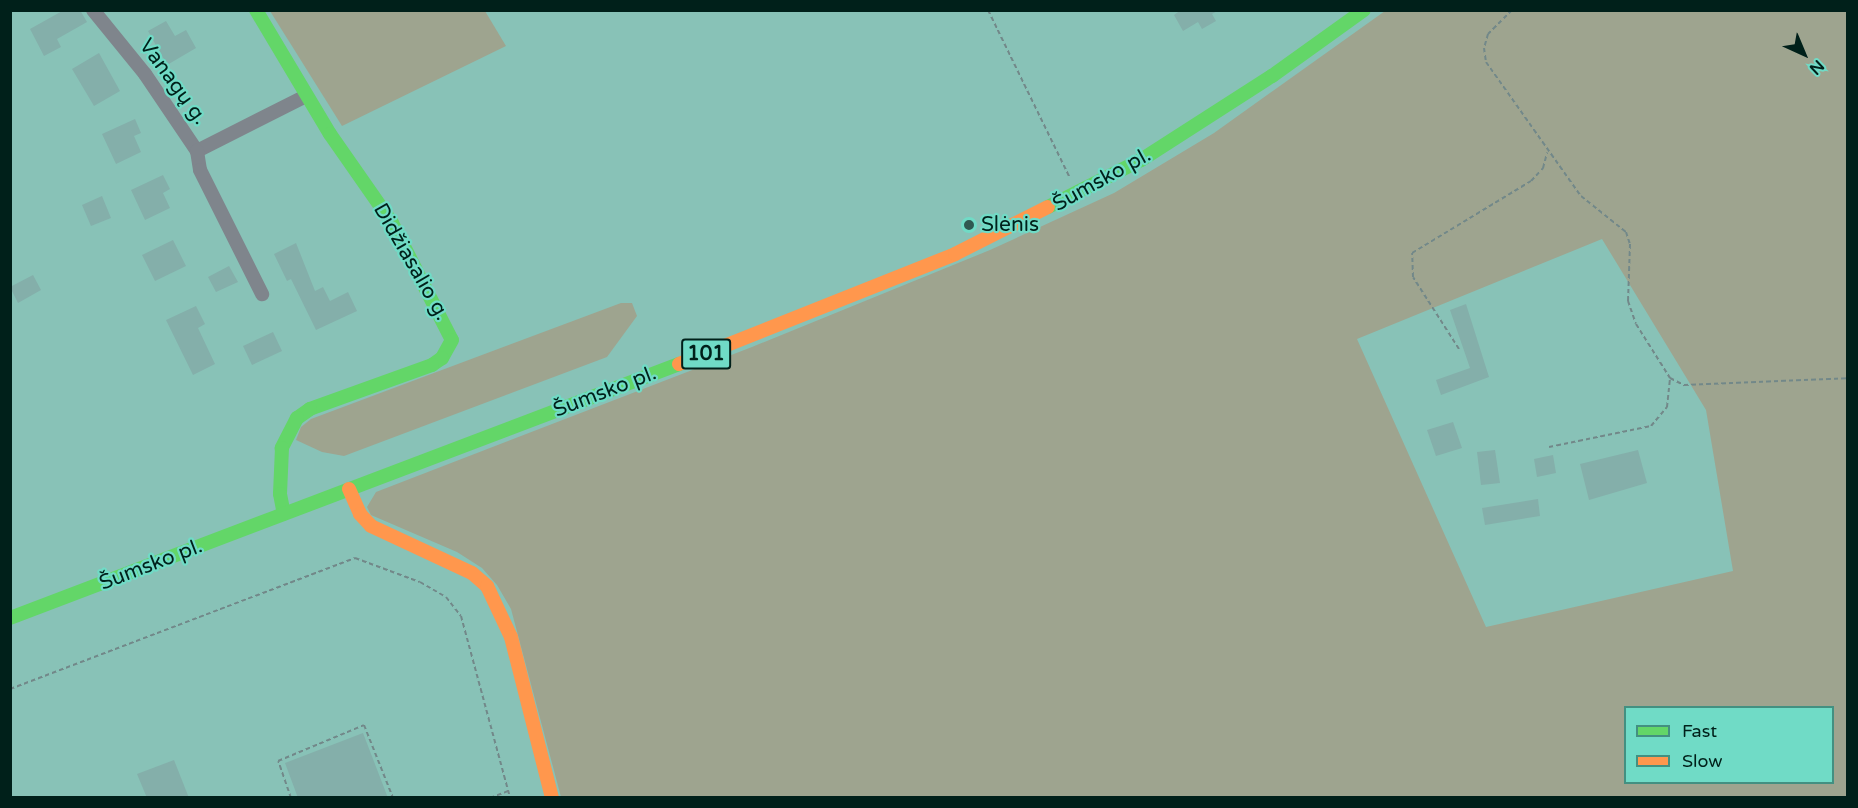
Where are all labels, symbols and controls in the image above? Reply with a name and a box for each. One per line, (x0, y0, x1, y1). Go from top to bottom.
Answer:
north arrow (1774, 24, 1834, 84)
street label: Vanagų g. (133, 34, 213, 130)
text: N (1805, 55, 1828, 79)
street label: Šumsko pl. (1049, 143, 1155, 217)
street label: Didžiasalio g. (367, 199, 455, 325)
place label: Slėnis (981, 212, 1039, 238)
marker: Slėnis (962, 218, 976, 232)
road number: 101 (680, 337, 732, 371)
street label: Šumsko pl. (550, 361, 660, 423)
street label: Šumsko pl. (96, 534, 206, 596)
legend (1624, 706, 1834, 784)
text: Fast (1682, 720, 1717, 742)
text: Slow (1682, 750, 1723, 772)

